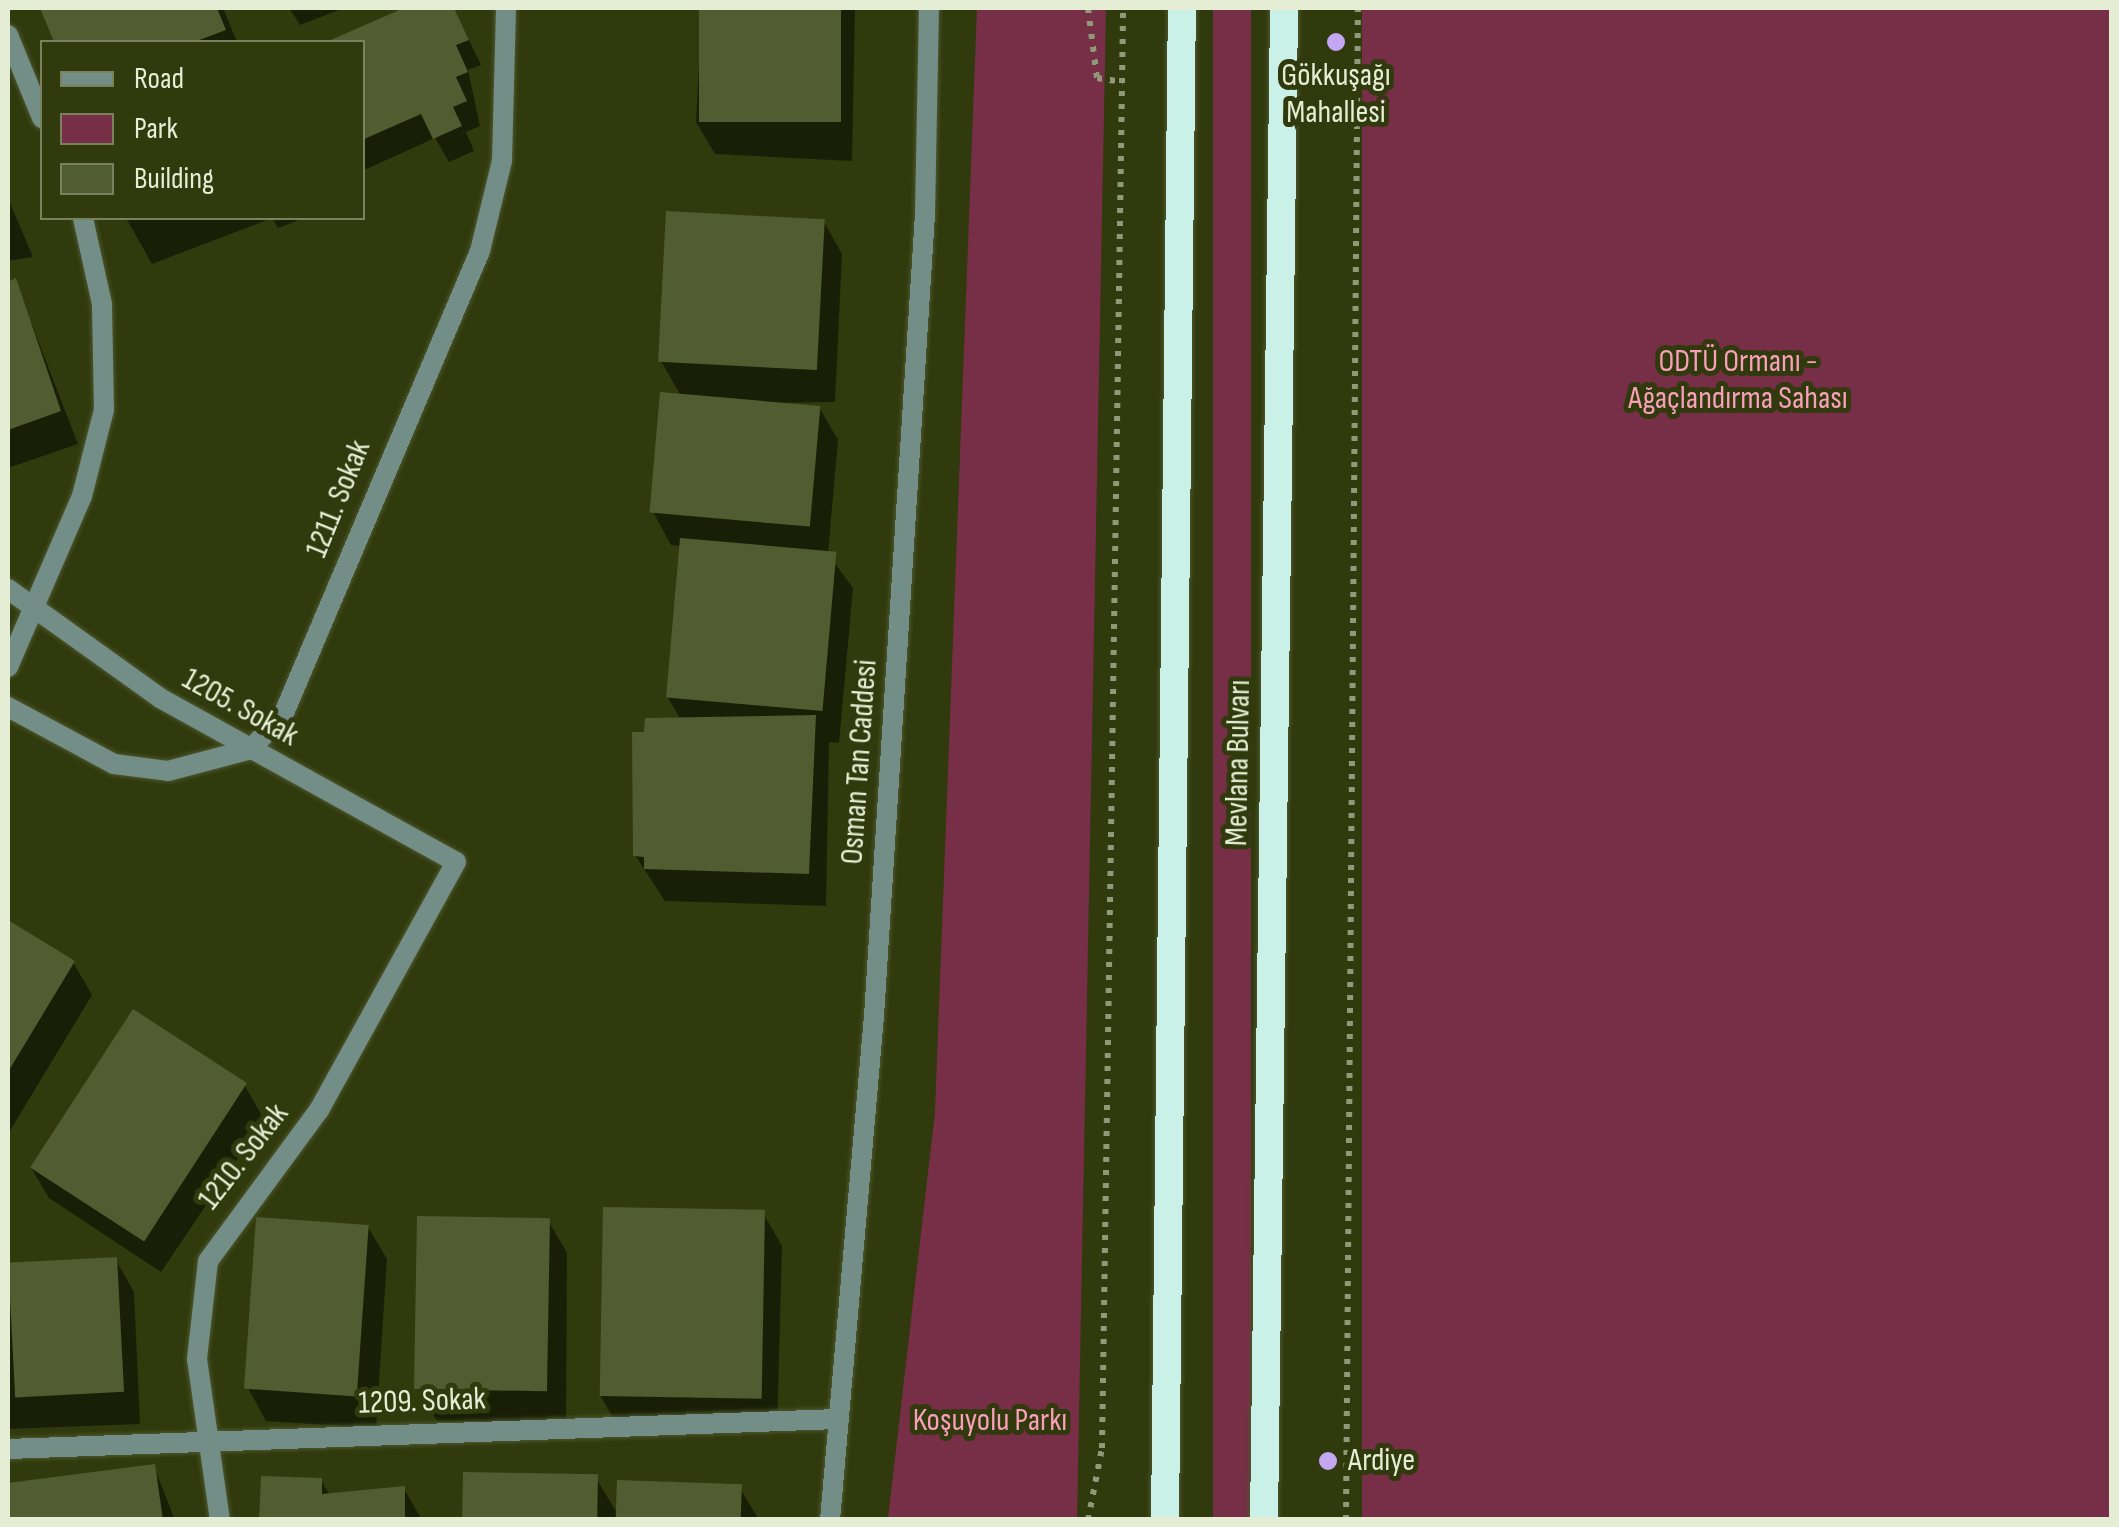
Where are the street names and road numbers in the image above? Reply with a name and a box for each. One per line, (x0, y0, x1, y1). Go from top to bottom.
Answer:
street label: 1211. Sokak (298, 435, 380, 563)
street label: Osman Tan Caddesi (834, 658, 886, 866)
street label: 1205. Sokak (175, 661, 305, 755)
street label: Mevlana Bulvarı (1218, 680, 1260, 846)
street label: 1210. Sokak (191, 1096, 297, 1218)
street label: 1209. Sokak (358, 1381, 486, 1423)

